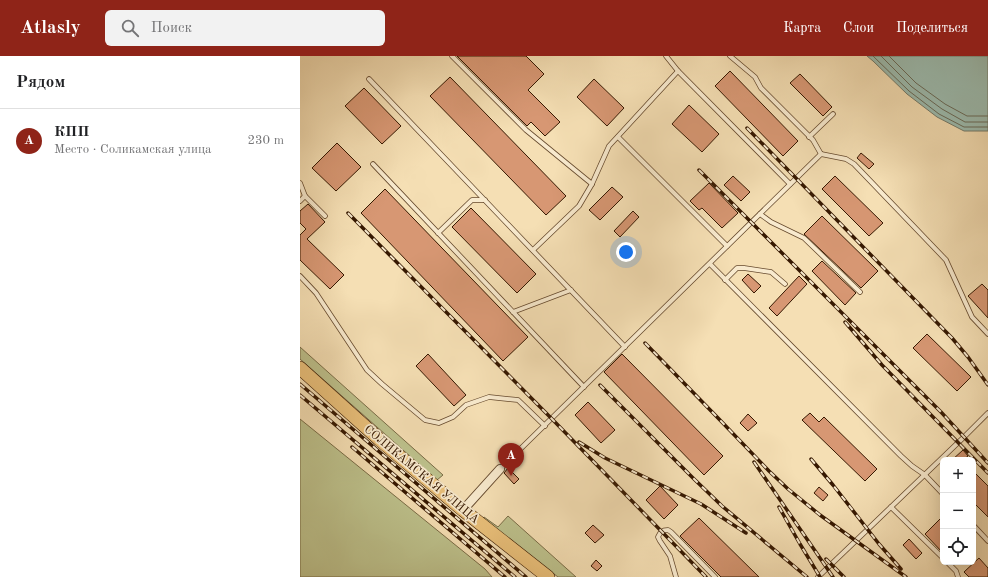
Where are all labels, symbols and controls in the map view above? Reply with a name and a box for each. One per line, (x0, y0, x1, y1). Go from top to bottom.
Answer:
search box (105, 10, 385, 46)
icon: search (119, 17, 141, 39)
text: Atlasly (20, 19, 81, 38)
text: Поиск (151, 21, 192, 36)
text: Карта (783, 21, 821, 35)
text: Слои (843, 21, 874, 35)
text: Поделиться (896, 21, 968, 35)
text: Рядом (16, 74, 65, 91)
text: КПП (54, 125, 89, 140)
text: A (24, 134, 34, 147)
text: 230 m (247, 134, 284, 147)
text: Место · Соликамская улица (54, 143, 211, 156)
your location (616, 242, 636, 262)
street label: СОЛИКАМСКАЯ УЛИЦА (362, 423, 481, 526)
pin: A (498, 443, 524, 476)
map controls (940, 457, 976, 565)
button: + (940, 457, 976, 493)
button: − (940, 493, 976, 529)
button: locate (940, 529, 976, 565)

